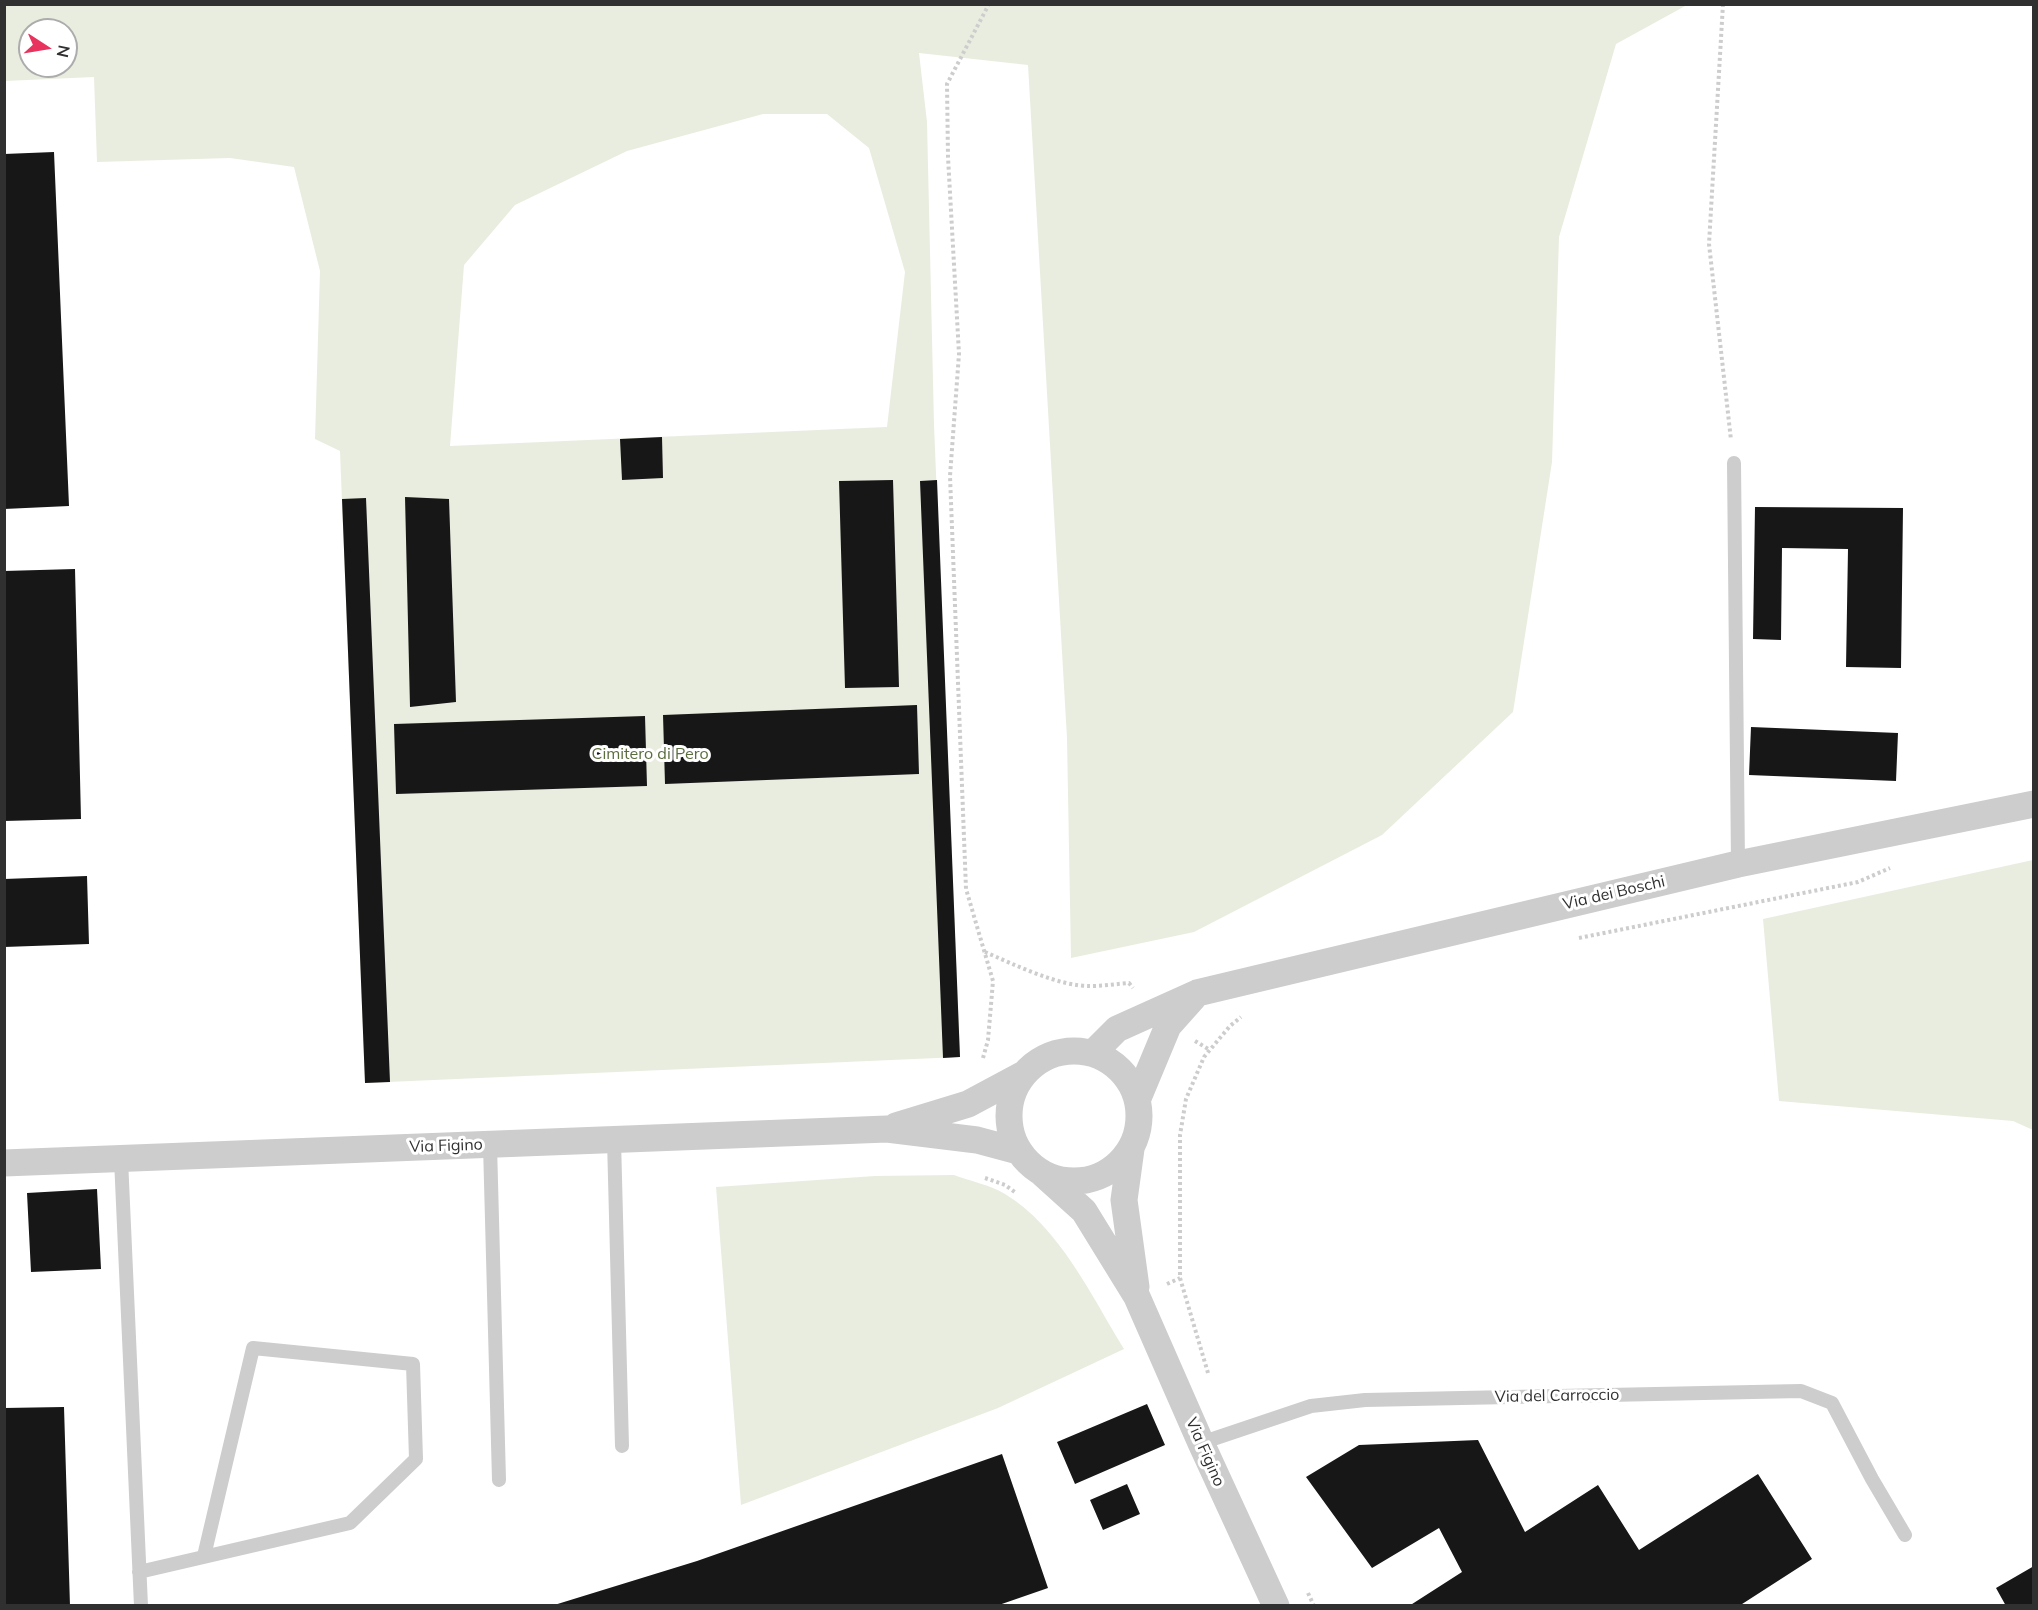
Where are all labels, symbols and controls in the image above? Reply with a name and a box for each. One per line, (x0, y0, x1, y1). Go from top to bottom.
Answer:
north arrow (18, 18, 78, 78)
text: N (53, 43, 75, 59)
park label: Cimitero di Pero (591, 744, 709, 764)
street label: Via dei Boschi (1561, 872, 1667, 914)
street label: Via Figino (409, 1135, 483, 1157)
street label: Via del Carroccio (1495, 1385, 1619, 1407)
street label: Via Figino (1181, 1415, 1229, 1489)

